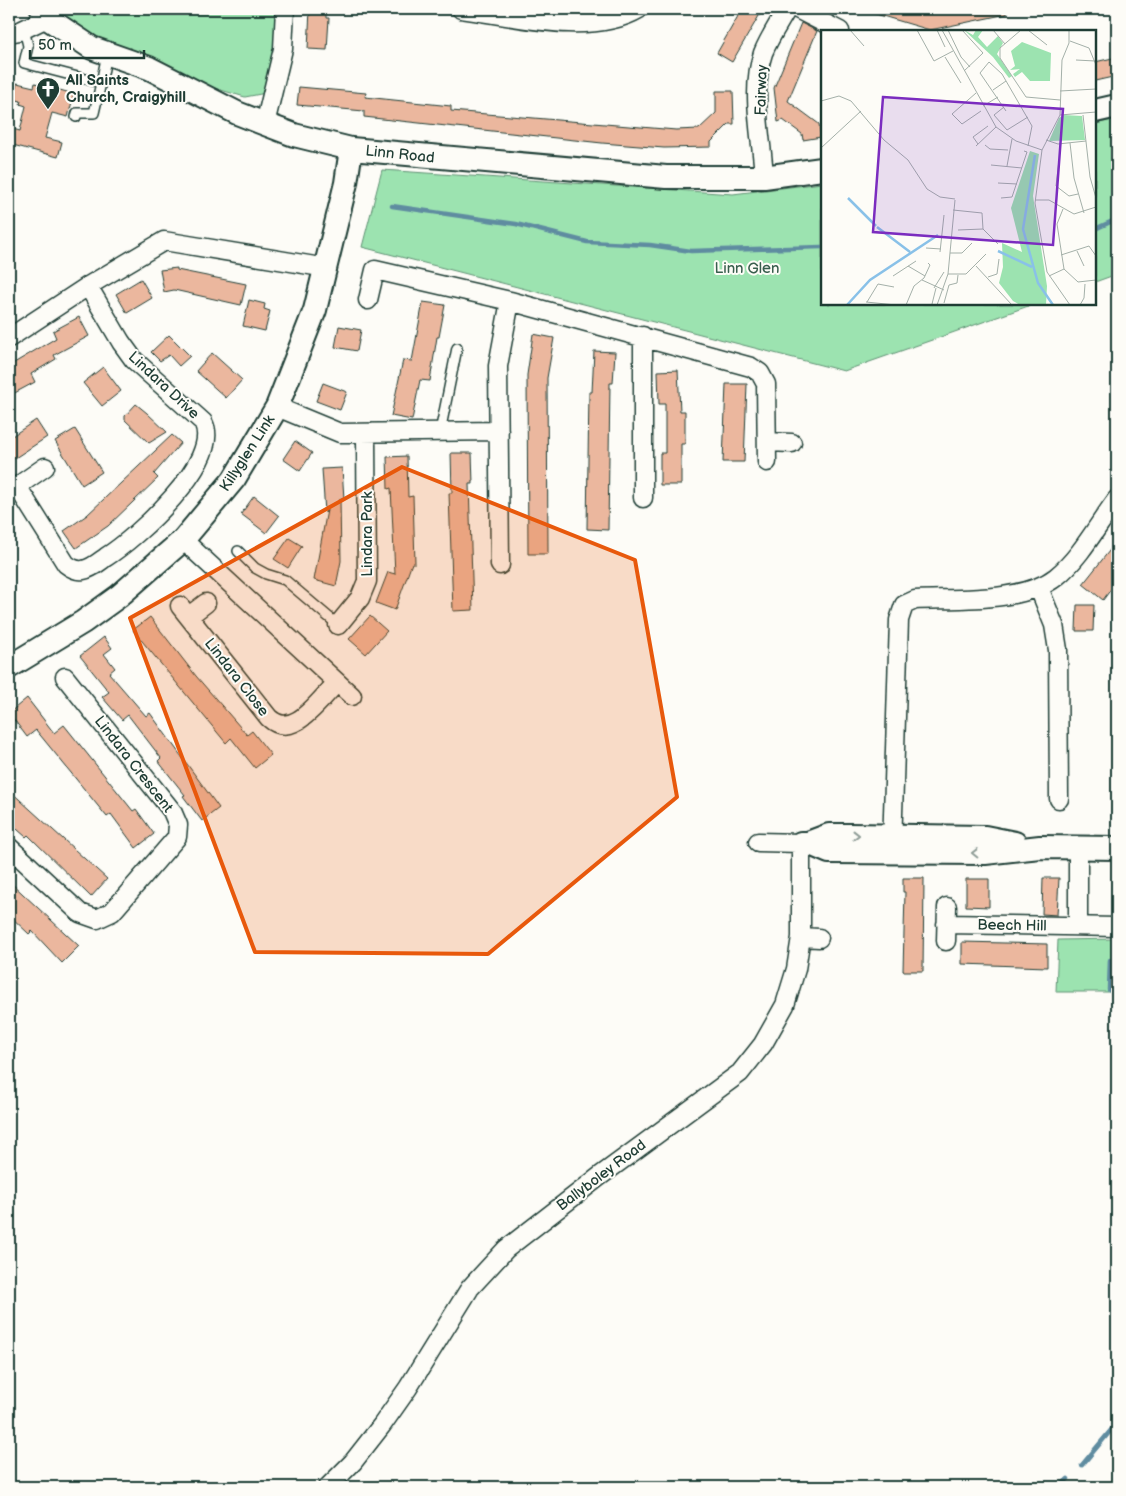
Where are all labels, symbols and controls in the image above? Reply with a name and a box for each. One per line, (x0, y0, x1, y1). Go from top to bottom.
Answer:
scale bar (30, 28, 144, 60)
inset map (821, 30, 1096, 305)
text: 50 m (38, 36, 72, 55)
street label: Fairway (751, 64, 772, 116)
place label: All Saints Church, Craigyhill (65, 71, 186, 107)
church icon: All Saints Church, Craigyhill (35, 76, 61, 110)
street label: Linn Road (364, 141, 435, 168)
park label: Linn Glen (715, 259, 779, 278)
street label: Lindara Drive (124, 348, 203, 423)
street label: Killyglen Link (216, 411, 280, 495)
street label: Lindara Park (358, 491, 377, 577)
street label: Lindara Close (200, 634, 273, 720)
street label: Lindara Crescent (90, 712, 177, 817)
one-way arrow (852, 830, 860, 840)
one-way arrow (970, 848, 978, 858)
street label: Beech Hill (977, 915, 1047, 936)
street label: Ballyboley Road (553, 1136, 650, 1215)

